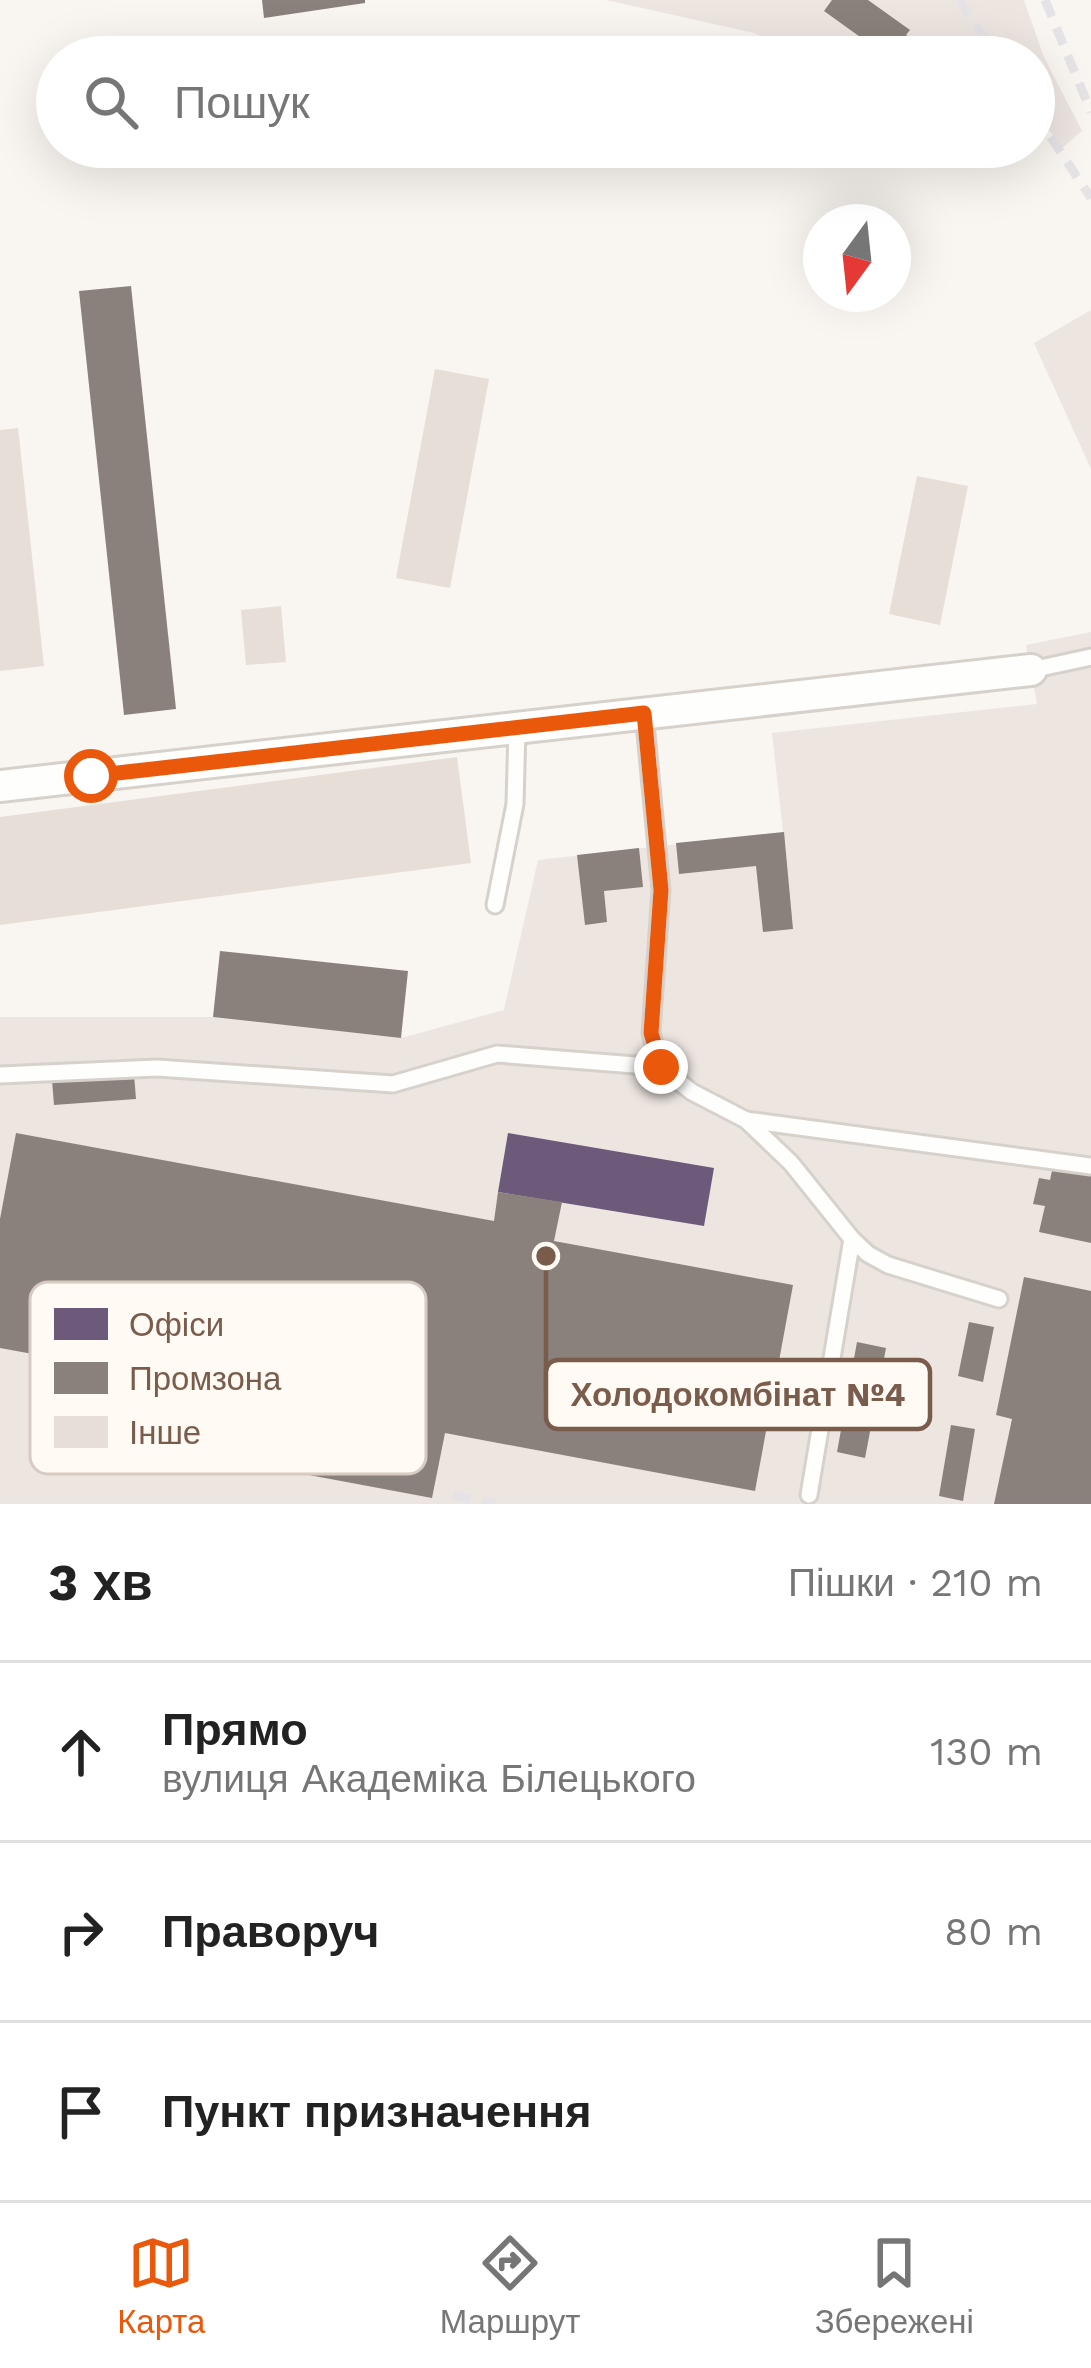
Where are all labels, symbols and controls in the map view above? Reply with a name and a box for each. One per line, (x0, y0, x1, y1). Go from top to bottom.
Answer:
search box (36, 36, 1055, 168)
icon: search (78, 69, 144, 135)
text: Пошук (174, 76, 310, 129)
north arrow (803, 204, 911, 312)
route start (64, 749, 118, 803)
route end (634, 1040, 688, 1094)
legend (30, 1282, 426, 1474)
text: Офіси (129, 1305, 224, 1344)
text: Промзона (129, 1359, 282, 1398)
callout: Холодокомбінат №4 (546, 1360, 930, 1429)
text: Холодокомбінат №4 (570, 1375, 906, 1414)
text: Інше (129, 1413, 201, 1452)
text: 3 хв (48, 1553, 153, 1612)
text: Пішки · 210 m (788, 1560, 1043, 1605)
text: Прямо (162, 1703, 308, 1756)
icon: ahead (48, 1719, 114, 1785)
text: 130 m (930, 1729, 1043, 1774)
text: вулиця Академіка Білецького (162, 1756, 696, 1801)
icon: right (48, 1899, 114, 1965)
text: Праворуч (162, 1905, 379, 1958)
text: 80 m (944, 1909, 1043, 1954)
icon: arrive (48, 2079, 114, 2145)
text: Пункт призначення (162, 2085, 592, 2138)
tab: Карта (117, 2230, 205, 2341)
tab: Маршрут (440, 2230, 580, 2341)
tab: Збережені (815, 2230, 974, 2341)

